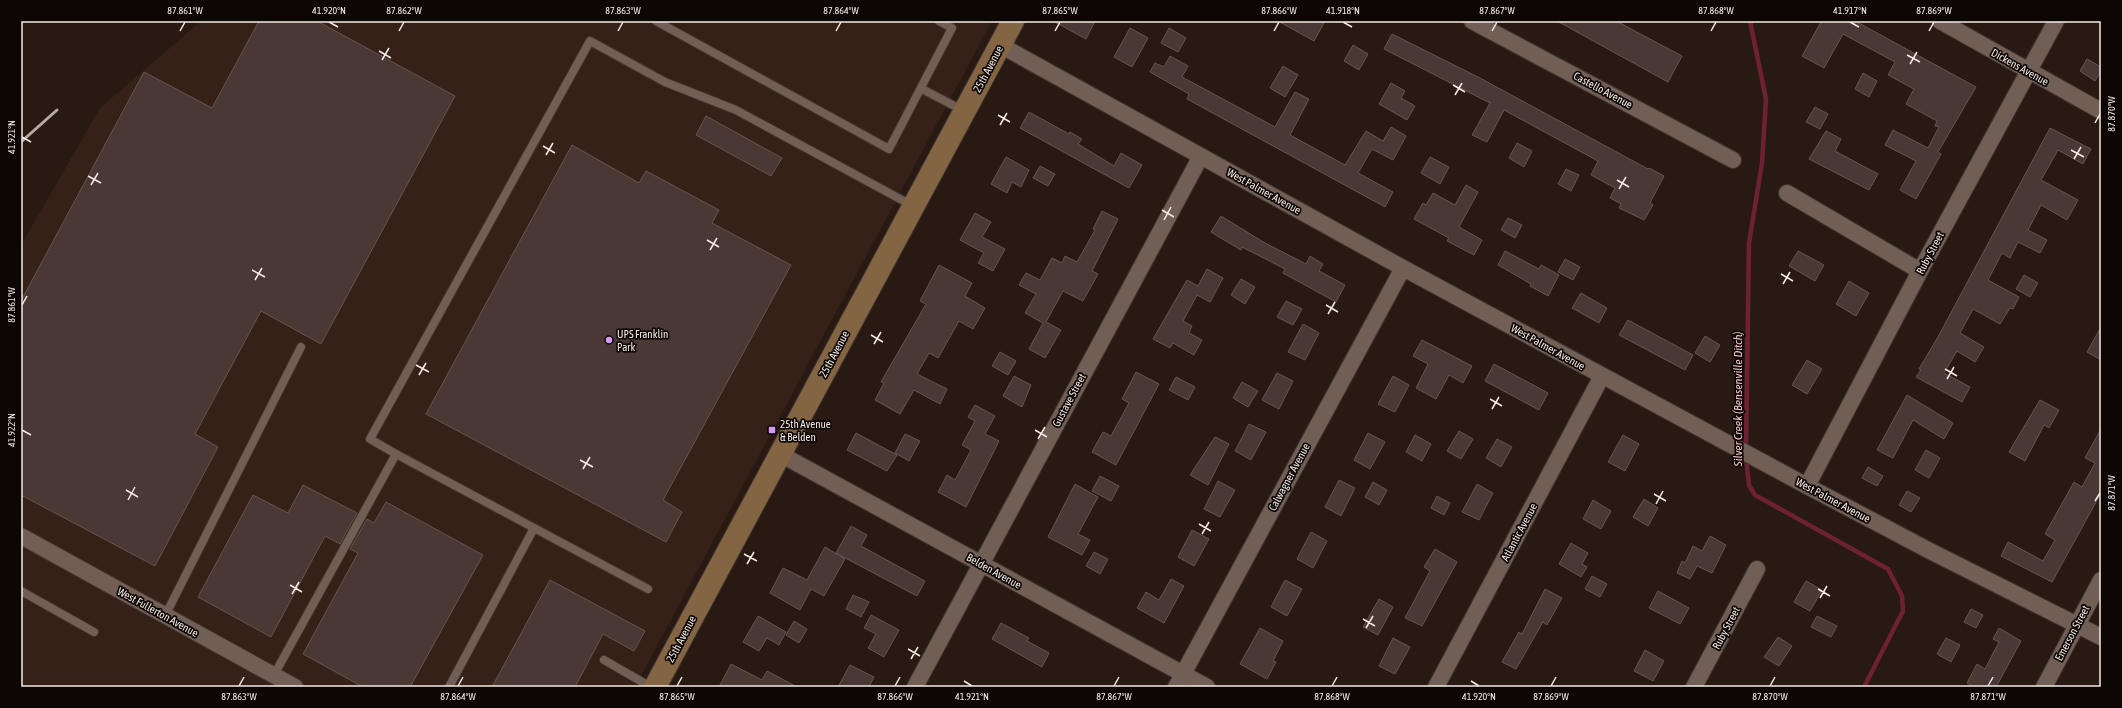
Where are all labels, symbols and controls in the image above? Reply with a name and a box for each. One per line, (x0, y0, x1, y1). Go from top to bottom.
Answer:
text: 87.861°W (167, 5, 203, 16)
text: 41.920°N (312, 5, 346, 16)
text: 87.862°W (386, 5, 422, 16)
text: 87.863°W (605, 5, 641, 16)
text: 87.864°W (823, 5, 859, 16)
text: 87.865°W (1042, 5, 1078, 16)
text: 87.866°W (1261, 5, 1297, 16)
text: 41.918°N (1326, 5, 1360, 16)
text: 87.867°W (1479, 5, 1515, 16)
text: 87.868°W (1698, 5, 1734, 16)
text: 41.917°N (1833, 5, 1867, 16)
text: 87.869°W (1916, 5, 1952, 16)
street label: 25th Avenue (971, 44, 1005, 94)
street label: Dickens Avenue (1989, 46, 2051, 88)
street label: Castello Avenue (1572, 69, 1634, 111)
text: 87.870°W (2106, 96, 2117, 132)
text: 41.921°N (6, 120, 17, 154)
street label: West Palmer Avenue (1225, 166, 1303, 216)
street label: Ruby Street (1914, 230, 1946, 276)
text: 87.861°W (6, 287, 17, 323)
street label: West Palmer Avenue (1509, 322, 1587, 372)
place label: UPS Franklin Park (617, 328, 668, 353)
street label: 25th Avenue (817, 329, 851, 379)
water label: Silver Creek (Bensenville Ditch) (1731, 332, 1745, 467)
marker: UPS Franklin Park (604, 335, 614, 345)
street label: Gustave Street (1050, 371, 1088, 429)
text: 41.922°N (6, 413, 17, 447)
place label: 25th Avenue & Belden (780, 418, 831, 443)
marker: 25th Avenue & Belden (767, 425, 777, 435)
street label: Calwagner Avenue (1266, 441, 1312, 513)
street label: West Palmer Avenue (1794, 475, 1872, 525)
text: 87.871°W (2106, 475, 2117, 511)
street label: Atlantic Avenue (1499, 501, 1539, 563)
street label: Belden Avenue (965, 551, 1023, 591)
street label: West Fullerton Avenue (116, 585, 200, 639)
street label: Emerson Street (2052, 603, 2092, 663)
street label: Ruby Street (1710, 605, 1742, 651)
street label: 25th Avenue (664, 614, 698, 664)
text: 87.863°W (221, 691, 257, 702)
text: 87.864°W (440, 691, 476, 702)
text: 87.865°W (659, 691, 695, 702)
text: 87.866°W (877, 691, 913, 702)
text: 41.921°N (955, 691, 989, 702)
text: 87.867°W (1096, 691, 1132, 702)
text: 87.868°W (1314, 691, 1350, 702)
text: 41.920°N (1462, 691, 1496, 702)
text: 87.869°W (1533, 691, 1569, 702)
text: 87.870°W (1752, 691, 1788, 702)
text: 87.871°W (1970, 691, 2006, 702)

